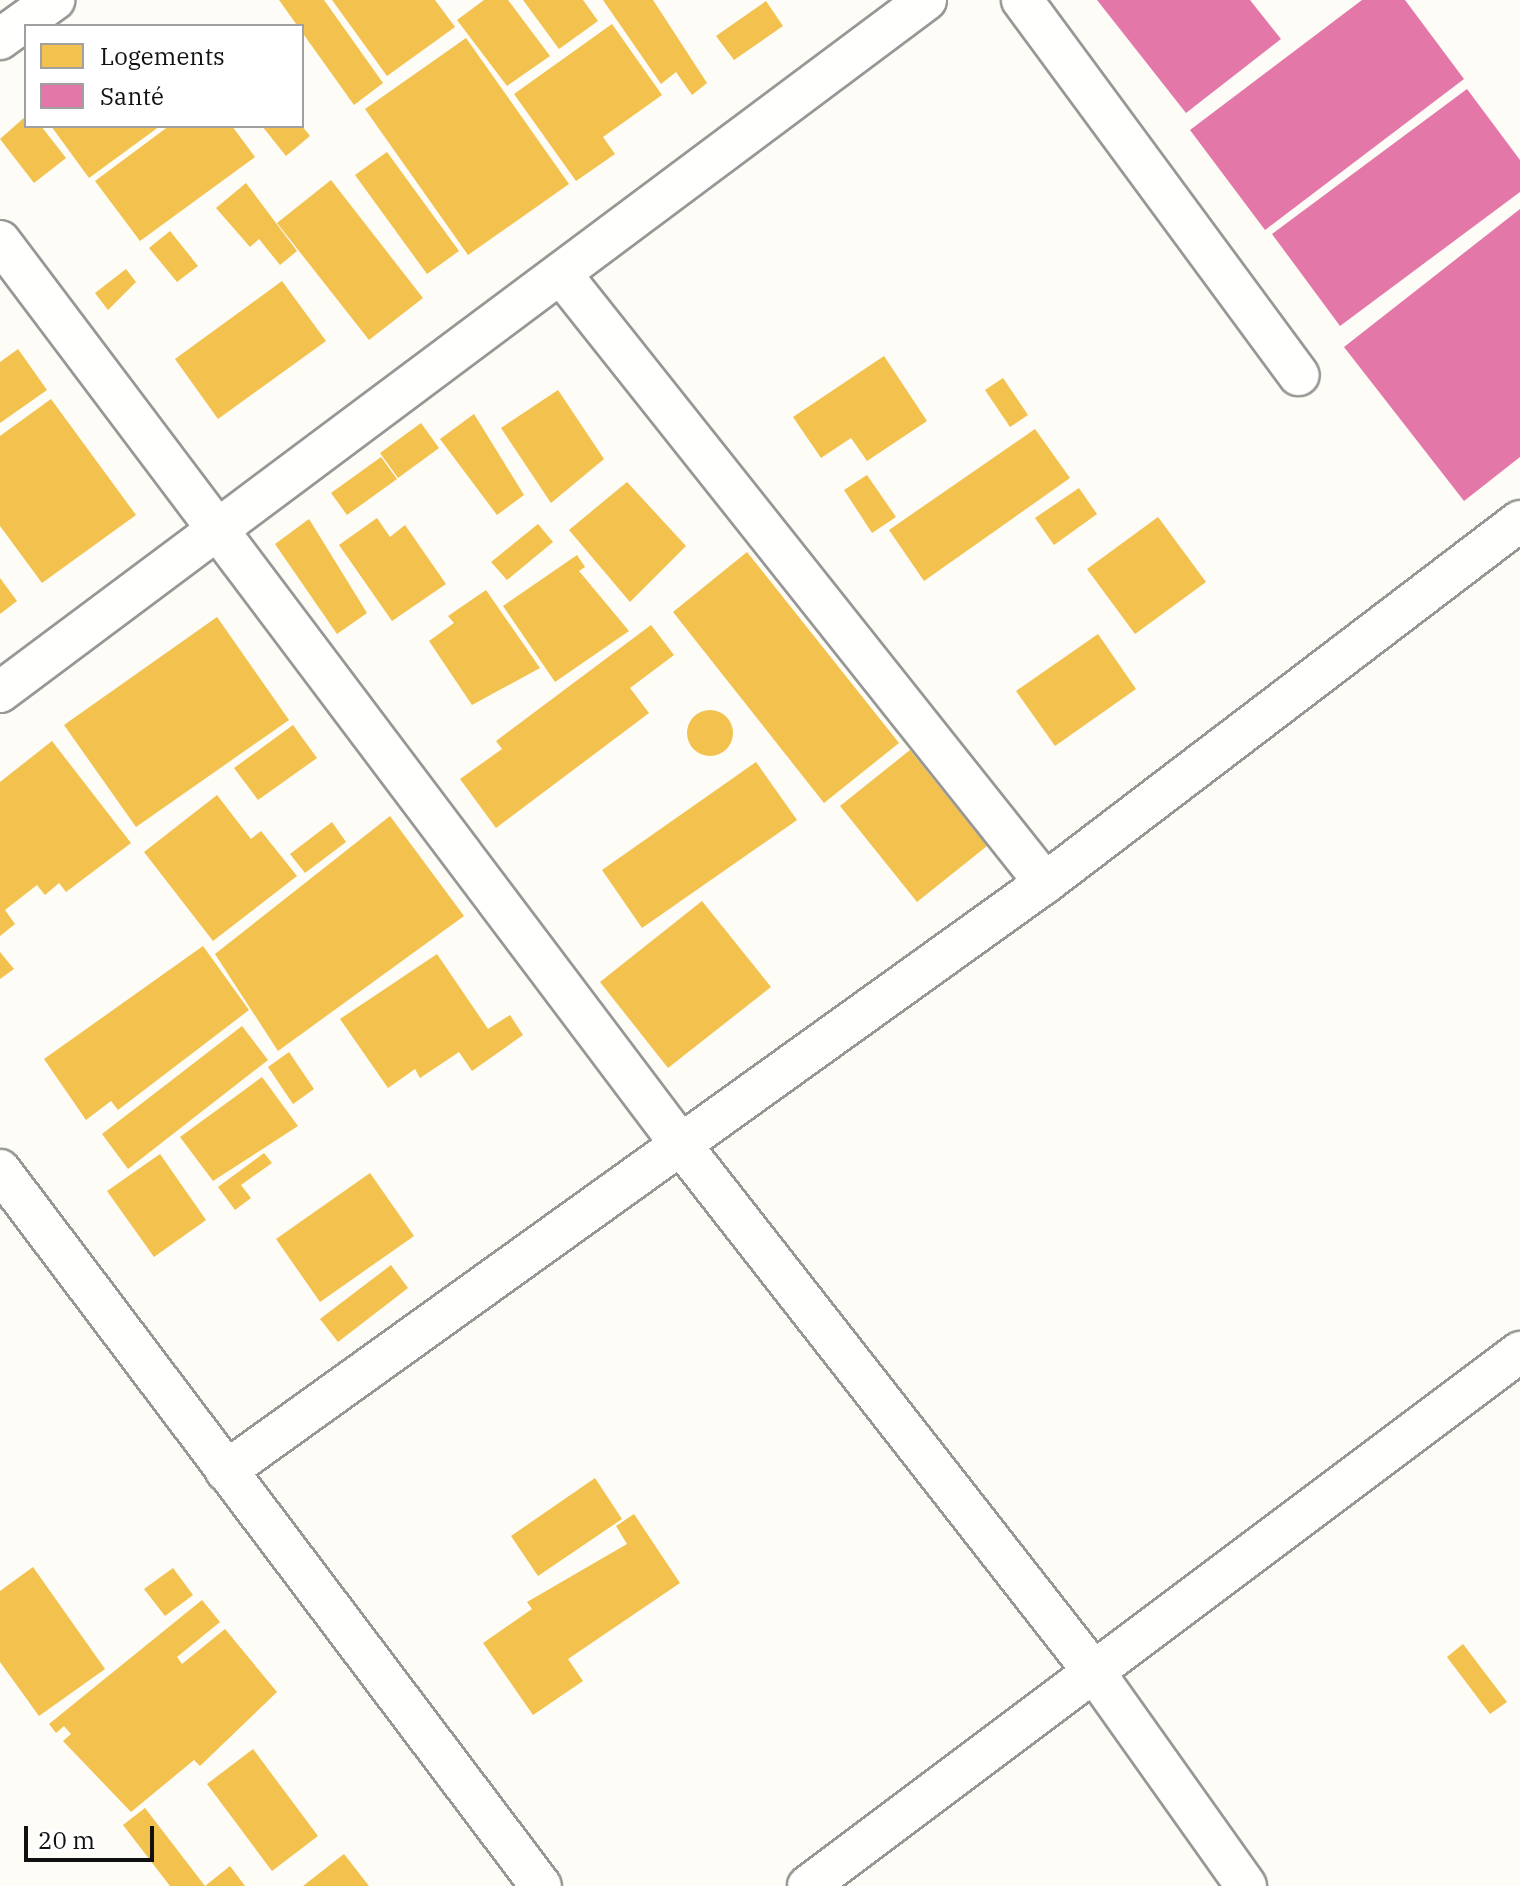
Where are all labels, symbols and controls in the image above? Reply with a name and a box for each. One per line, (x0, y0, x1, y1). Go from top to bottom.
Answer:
legend (24, 24, 304, 128)
text: Logements (100, 40, 225, 72)
text: Santé (100, 80, 164, 112)
scale bar (28, 1810, 158, 1860)
text: 20 m (38, 1824, 95, 1856)

